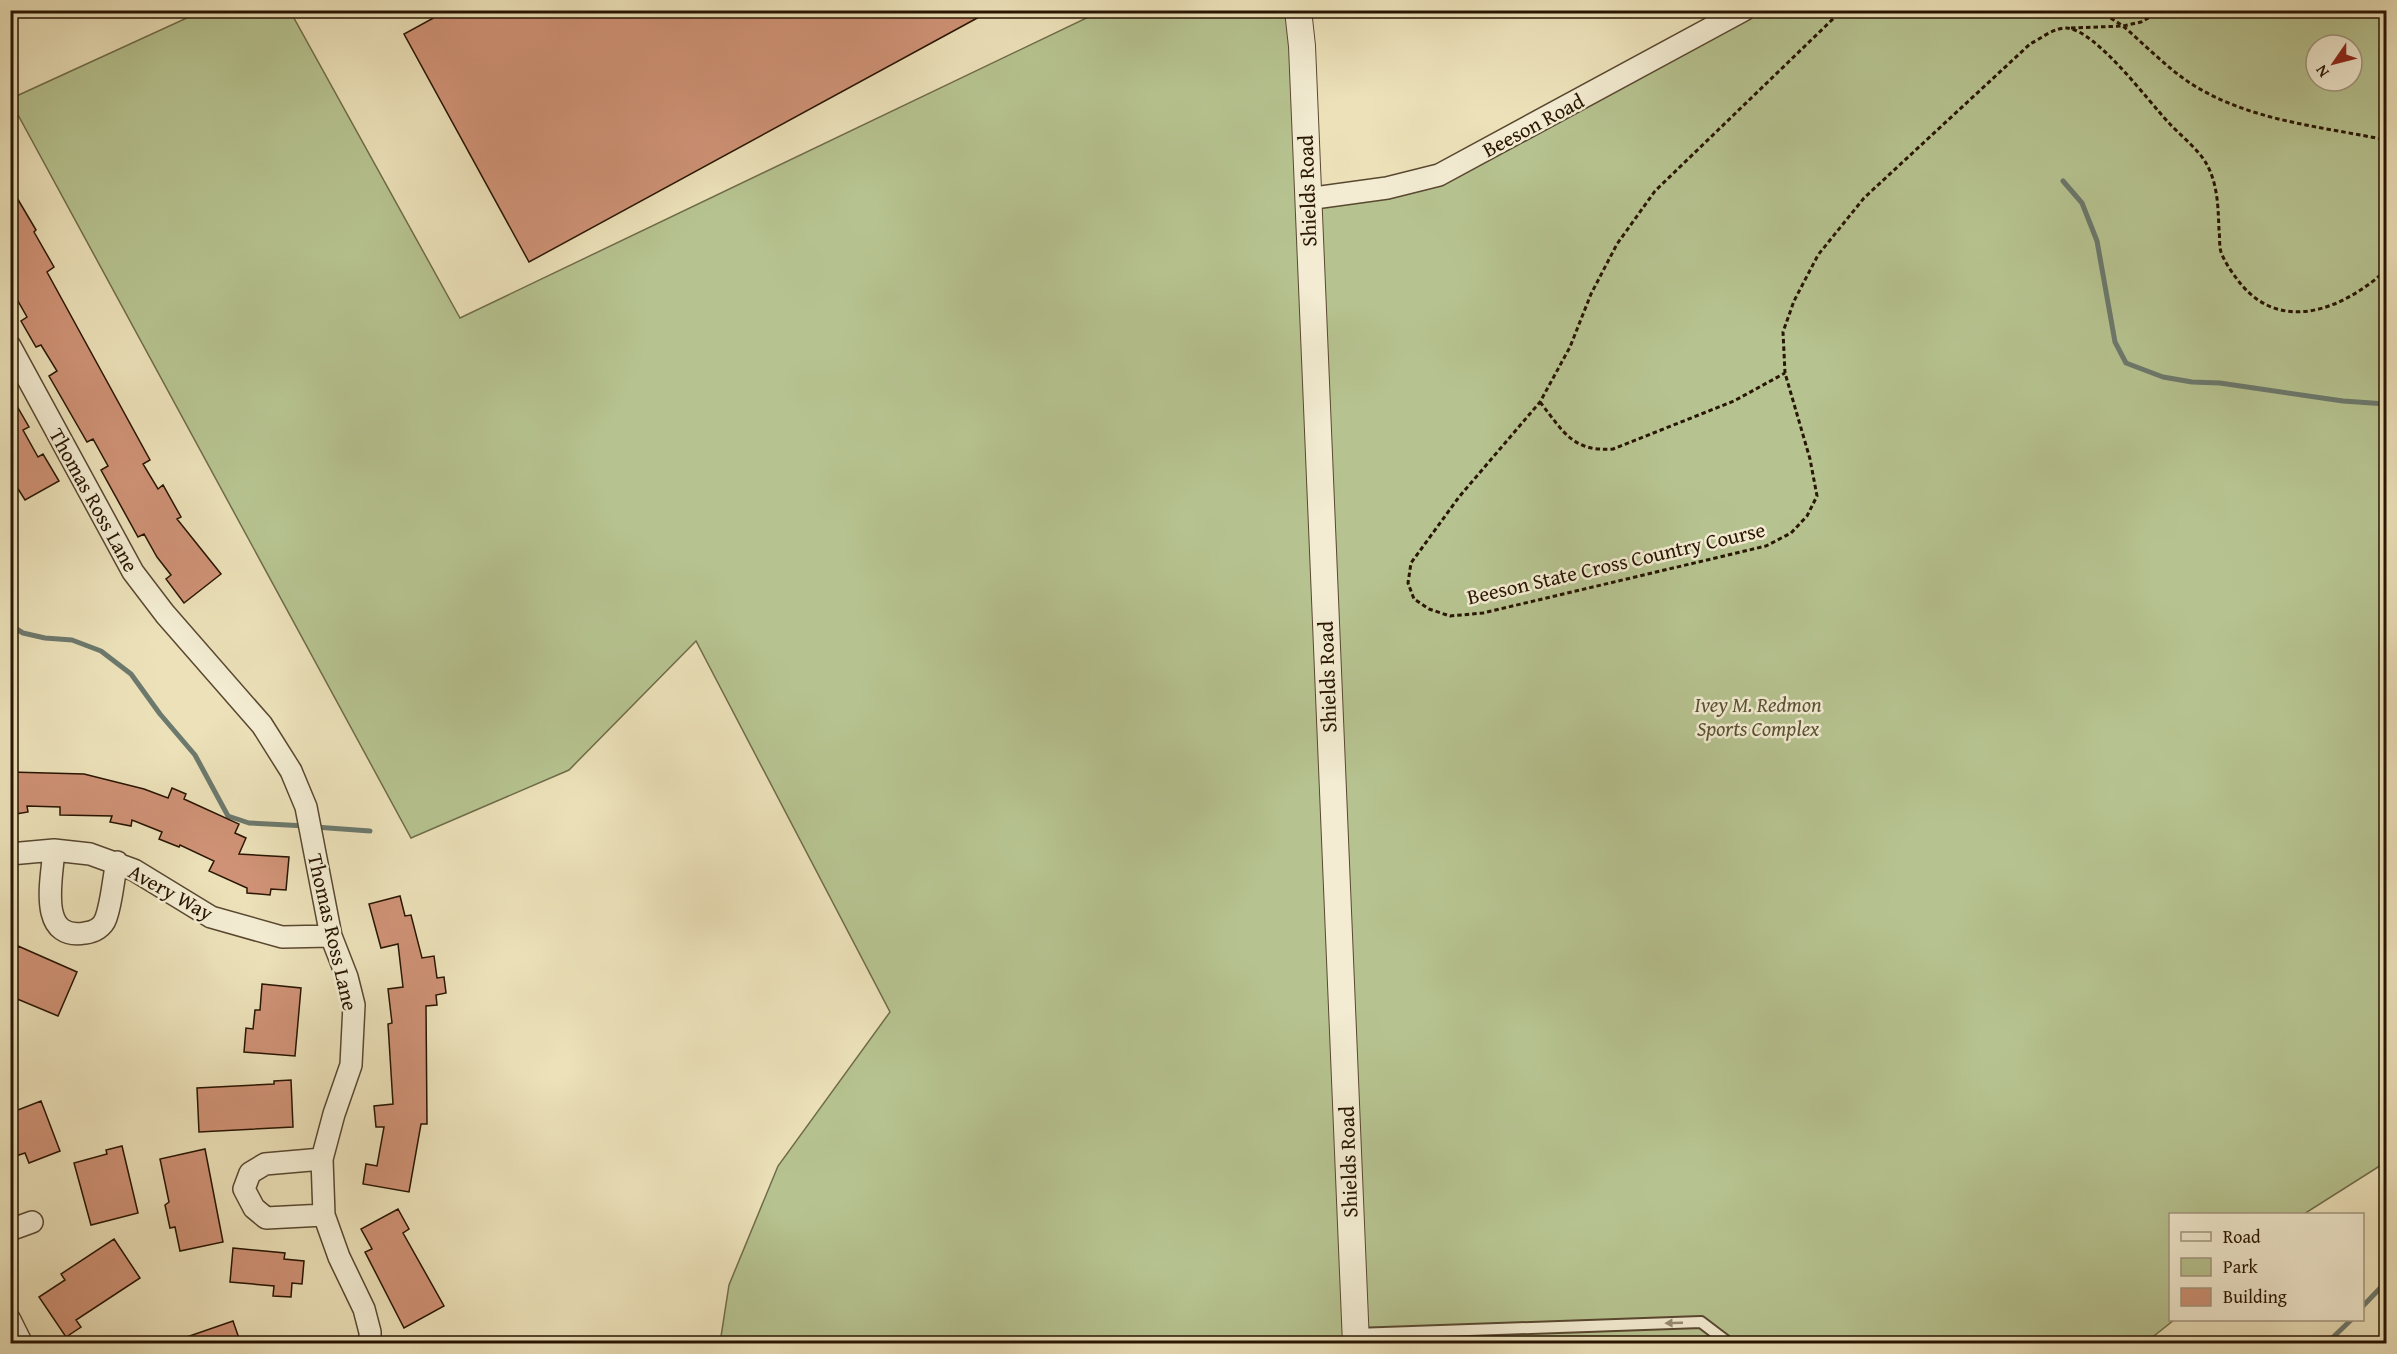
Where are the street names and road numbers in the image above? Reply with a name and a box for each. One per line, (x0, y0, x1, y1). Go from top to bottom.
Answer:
street label: Beeson Road (1477, 85, 1590, 165)
street label: Shields Road (1290, 134, 1324, 247)
street label: Thomas Ross Lane (42, 422, 146, 578)
street label: Beeson State Cross Country Course (1464, 514, 1768, 612)
street label: Shields Road (1310, 620, 1344, 733)
street label: Thomas Ross Lane (300, 850, 366, 1014)
street label: Avery Way (123, 856, 220, 928)
street label: Shields Road (1331, 1105, 1365, 1218)

